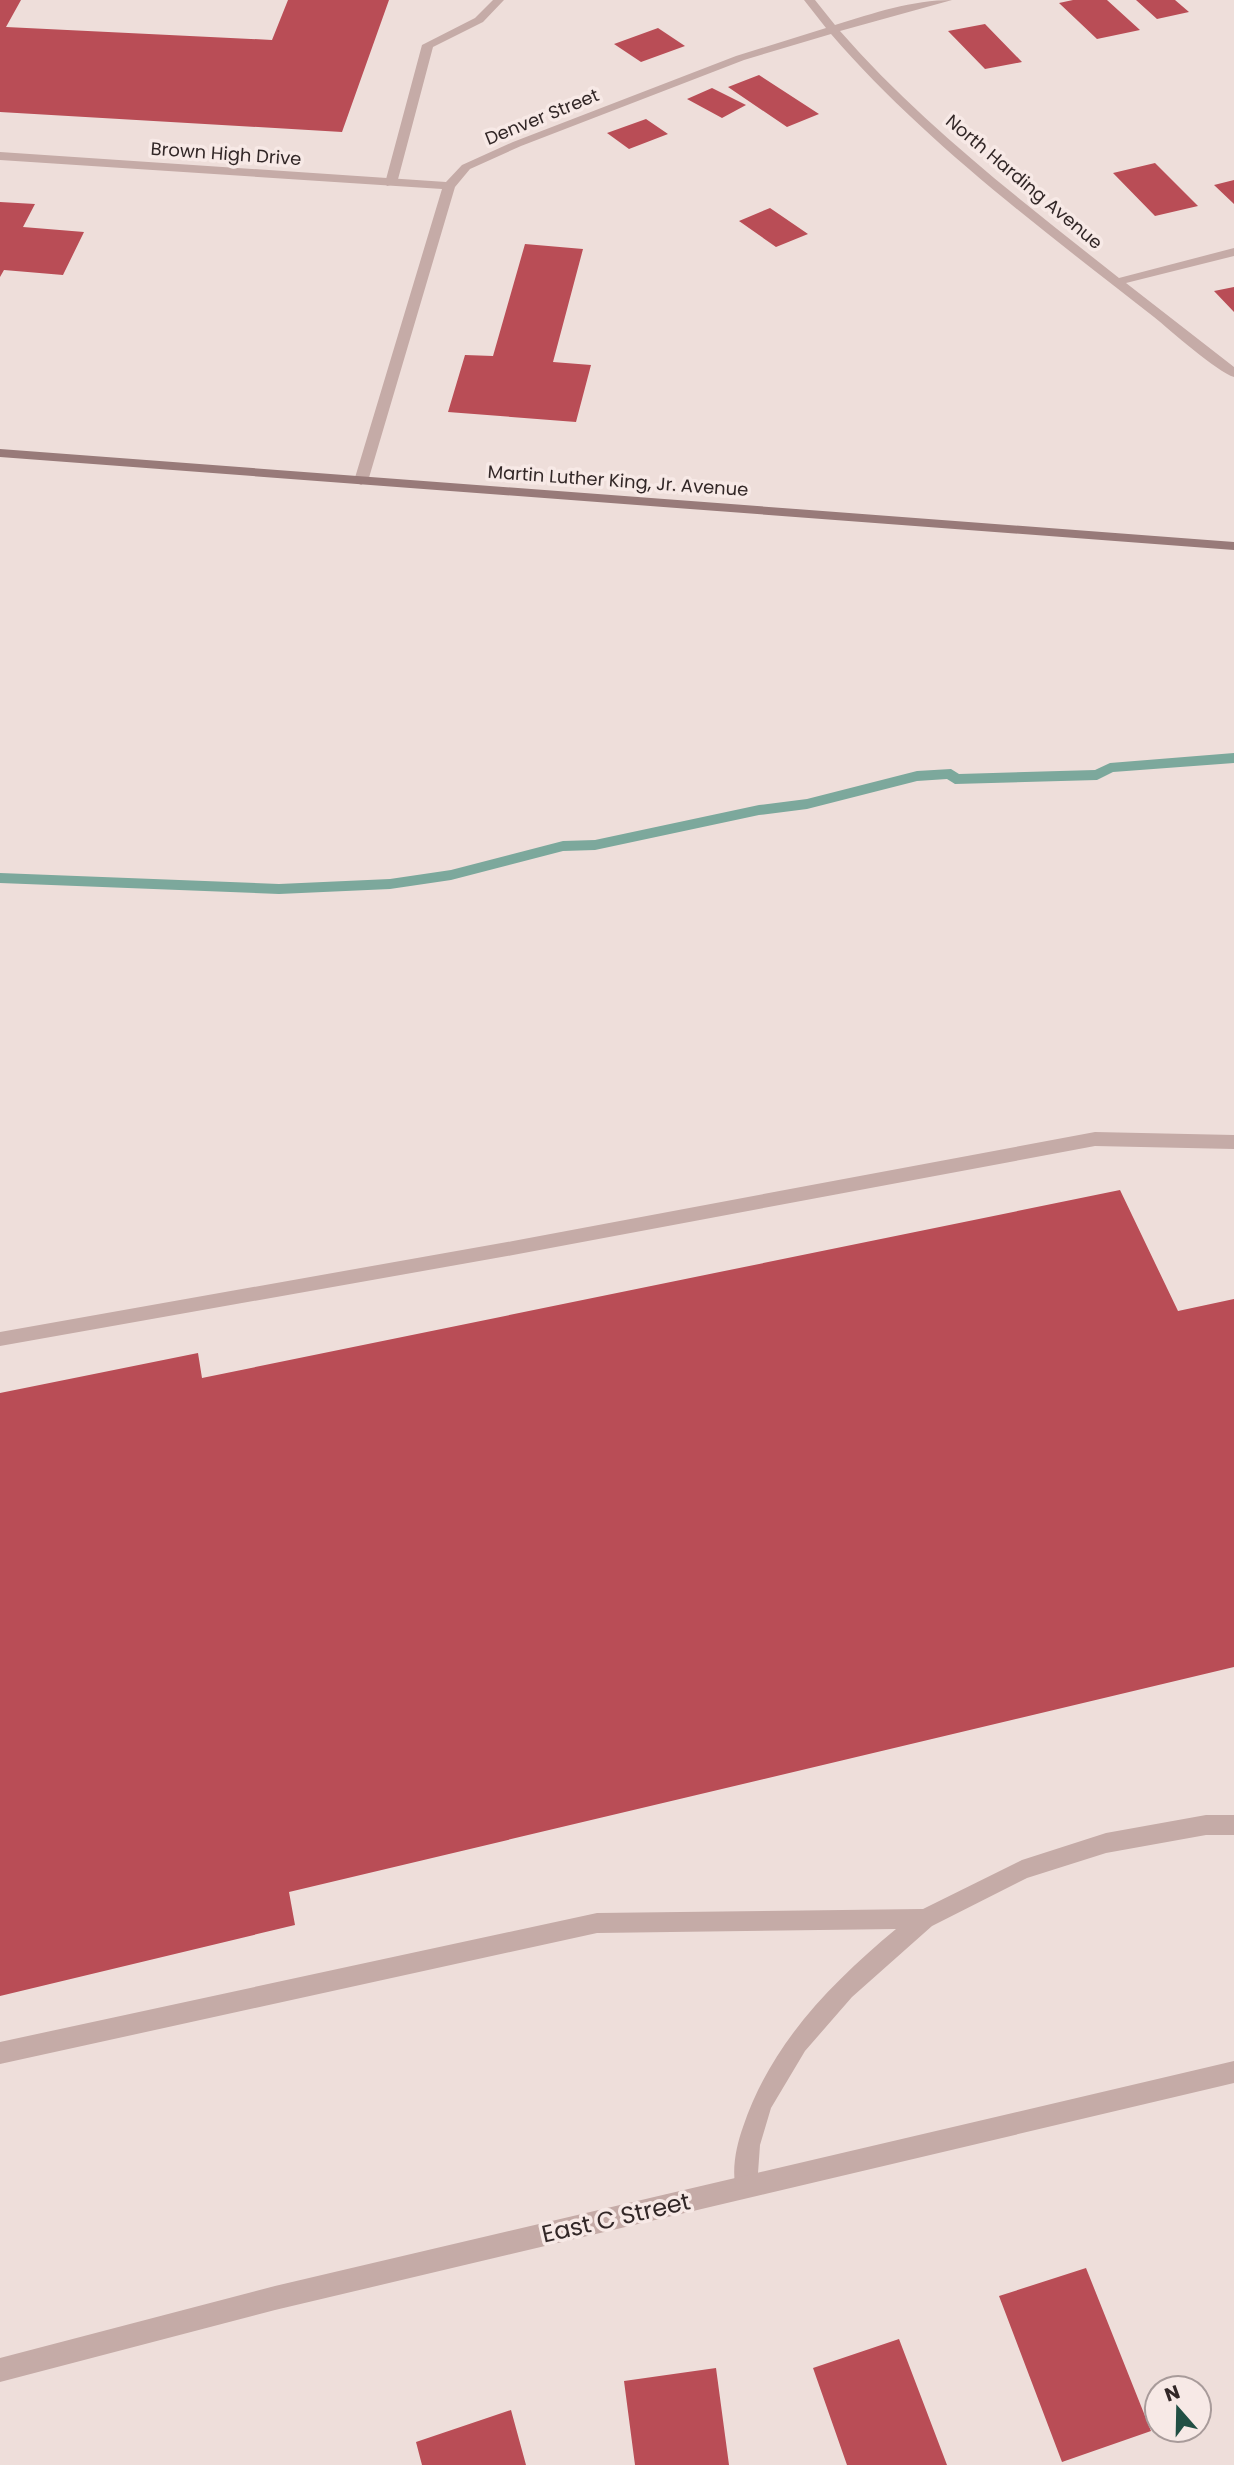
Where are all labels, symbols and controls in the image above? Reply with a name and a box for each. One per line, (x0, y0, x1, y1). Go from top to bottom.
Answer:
street label: Denver Street (481, 82, 603, 151)
street label: North Harding Avenue (941, 108, 1108, 255)
street label: Brown High Drive (150, 136, 302, 171)
street label: Martin Luther King, Jr. Avenue (487, 459, 749, 502)
street label: East C Street (538, 2184, 693, 2251)
north arrow (1143, 2374, 1213, 2444)
text: N (1161, 2378, 1184, 2409)

